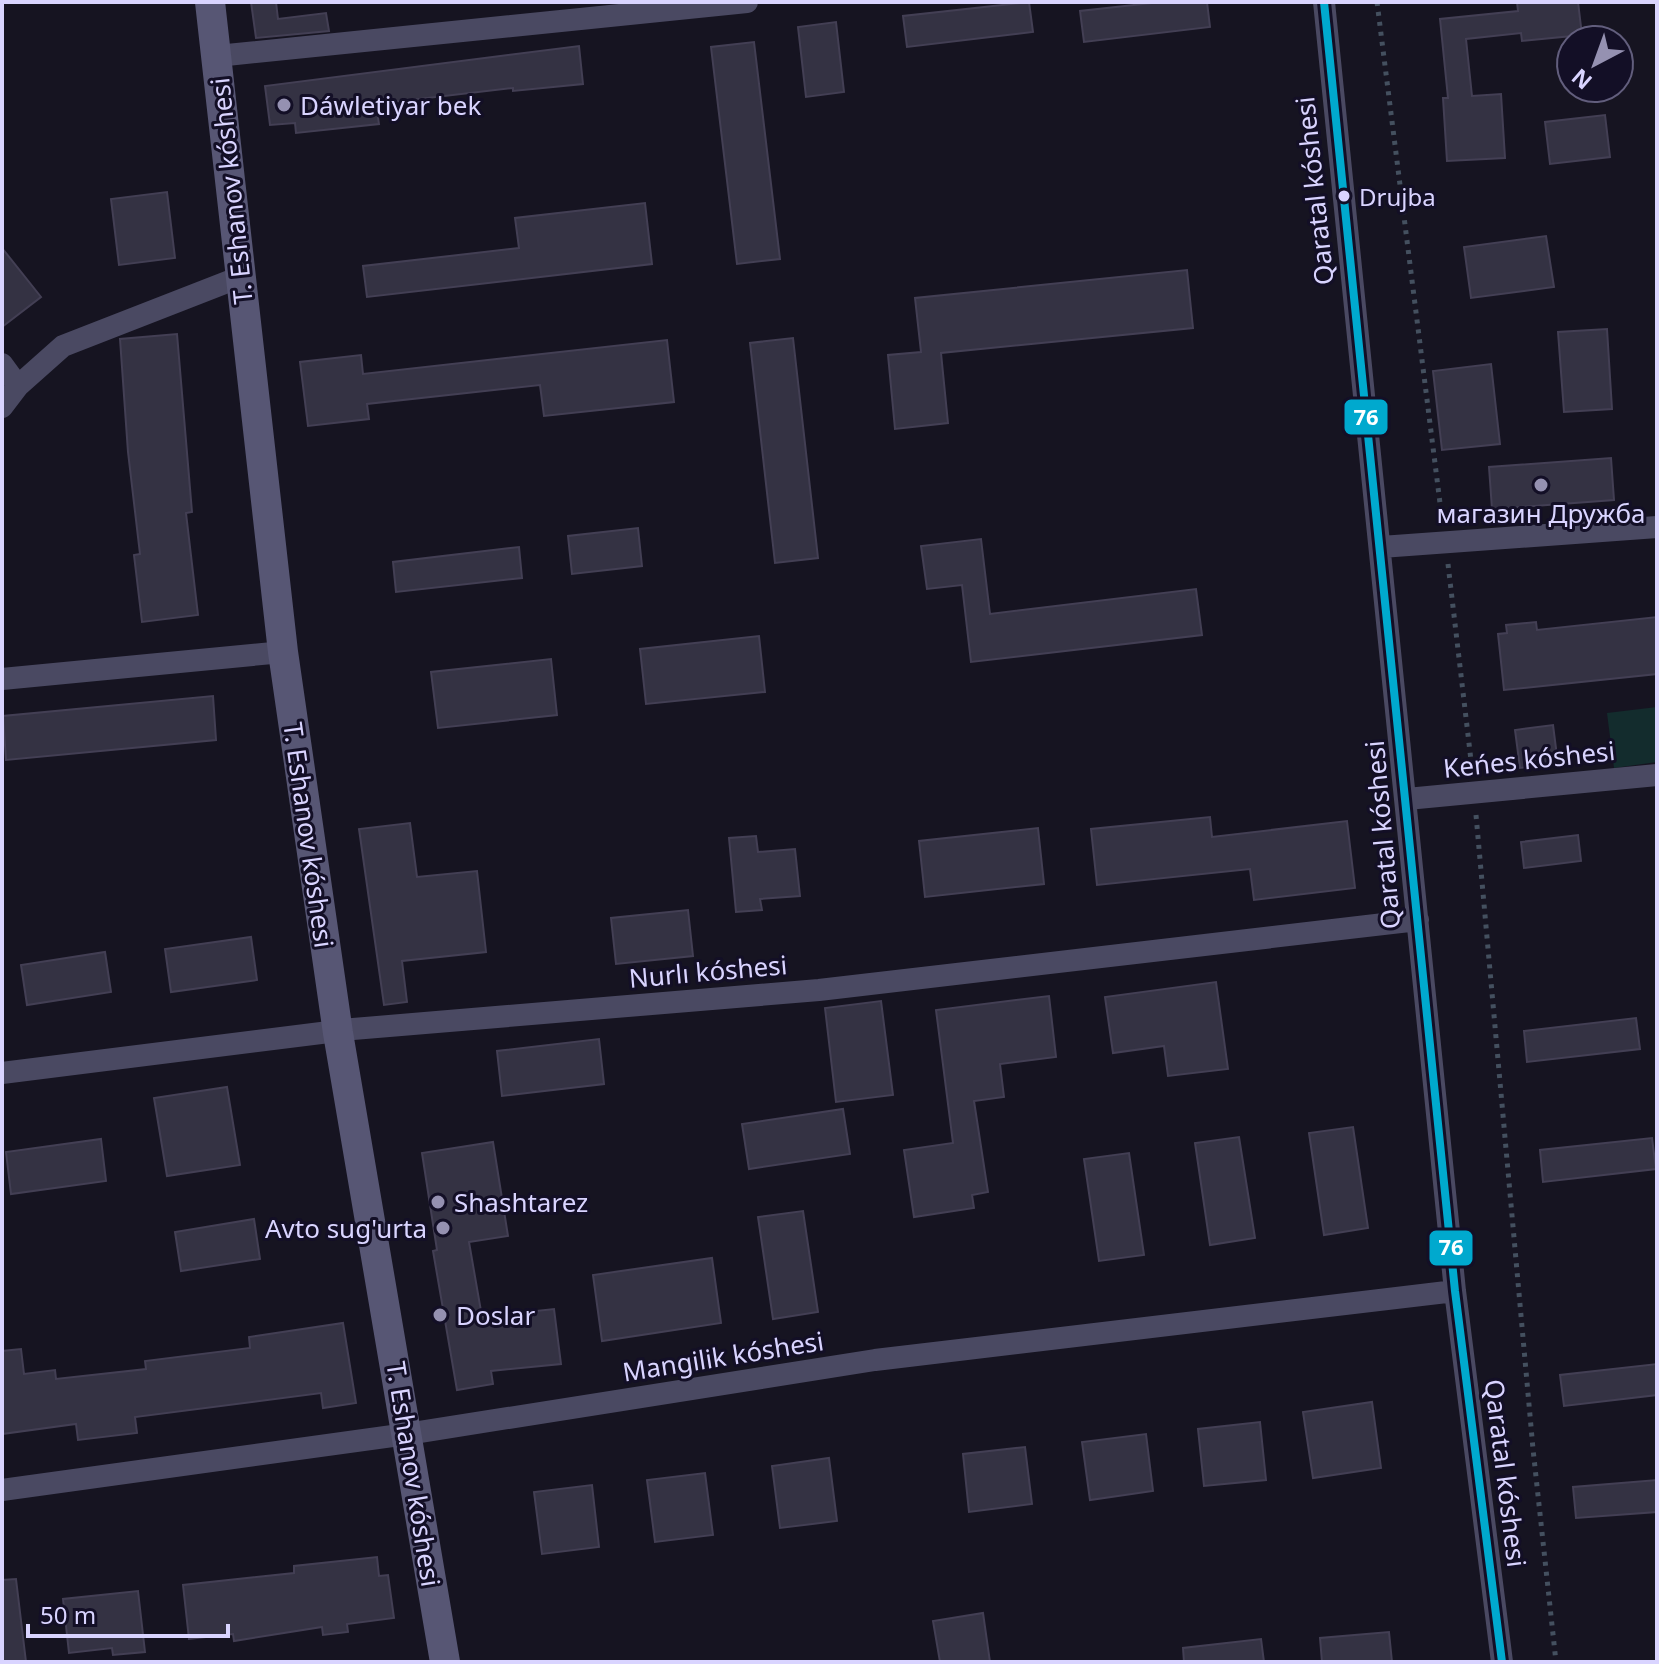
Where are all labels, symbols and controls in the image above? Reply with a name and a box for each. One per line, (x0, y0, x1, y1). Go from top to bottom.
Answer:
north arrow (1555, 24, 1635, 104)
text: N (1565, 63, 1598, 97)
street label: T. Eshanov kóshesi (201, 76, 261, 306)
place label: Dáwletiyar bek (300, 87, 481, 123)
street label: Qaratal kóshesi (1286, 95, 1342, 287)
marker: Dáwletiyar bek (275, 96, 293, 114)
place label: Drujba (1359, 180, 1436, 213)
marker: Drujba (1336, 188, 1352, 204)
line badge: 76 (1343, 398, 1389, 436)
text: 76 (1353, 401, 1379, 431)
marker: магазин Дружба (1532, 476, 1550, 494)
place label: магазин Дружба (1437, 495, 1645, 531)
street label: T. Eshanov kóshesi (275, 720, 343, 950)
street label: Keńes kóshesi (1441, 732, 1617, 786)
street label: Qaratal kóshesi (1356, 739, 1408, 931)
street label: Nurlı kóshesi (627, 946, 789, 996)
place label: Shashtarez (454, 1184, 588, 1220)
marker: Shashtarez (429, 1193, 447, 1211)
place label: Avto sug'urta (265, 1210, 427, 1246)
marker: Avto sug'urta (434, 1219, 452, 1237)
line badge: 76 (1428, 1229, 1474, 1267)
text: 76 (1438, 1231, 1464, 1261)
place label: Doslar (456, 1297, 535, 1333)
marker: Doslar (431, 1306, 449, 1324)
street label: Mangilik kóshesi (620, 1322, 826, 1390)
street label: T. Eshanov kóshesi (378, 1359, 450, 1589)
street label: Qaratal kóshesi (1477, 1377, 1535, 1569)
scale bar (28, 1588, 228, 1638)
text: 50 m (40, 1598, 96, 1631)

